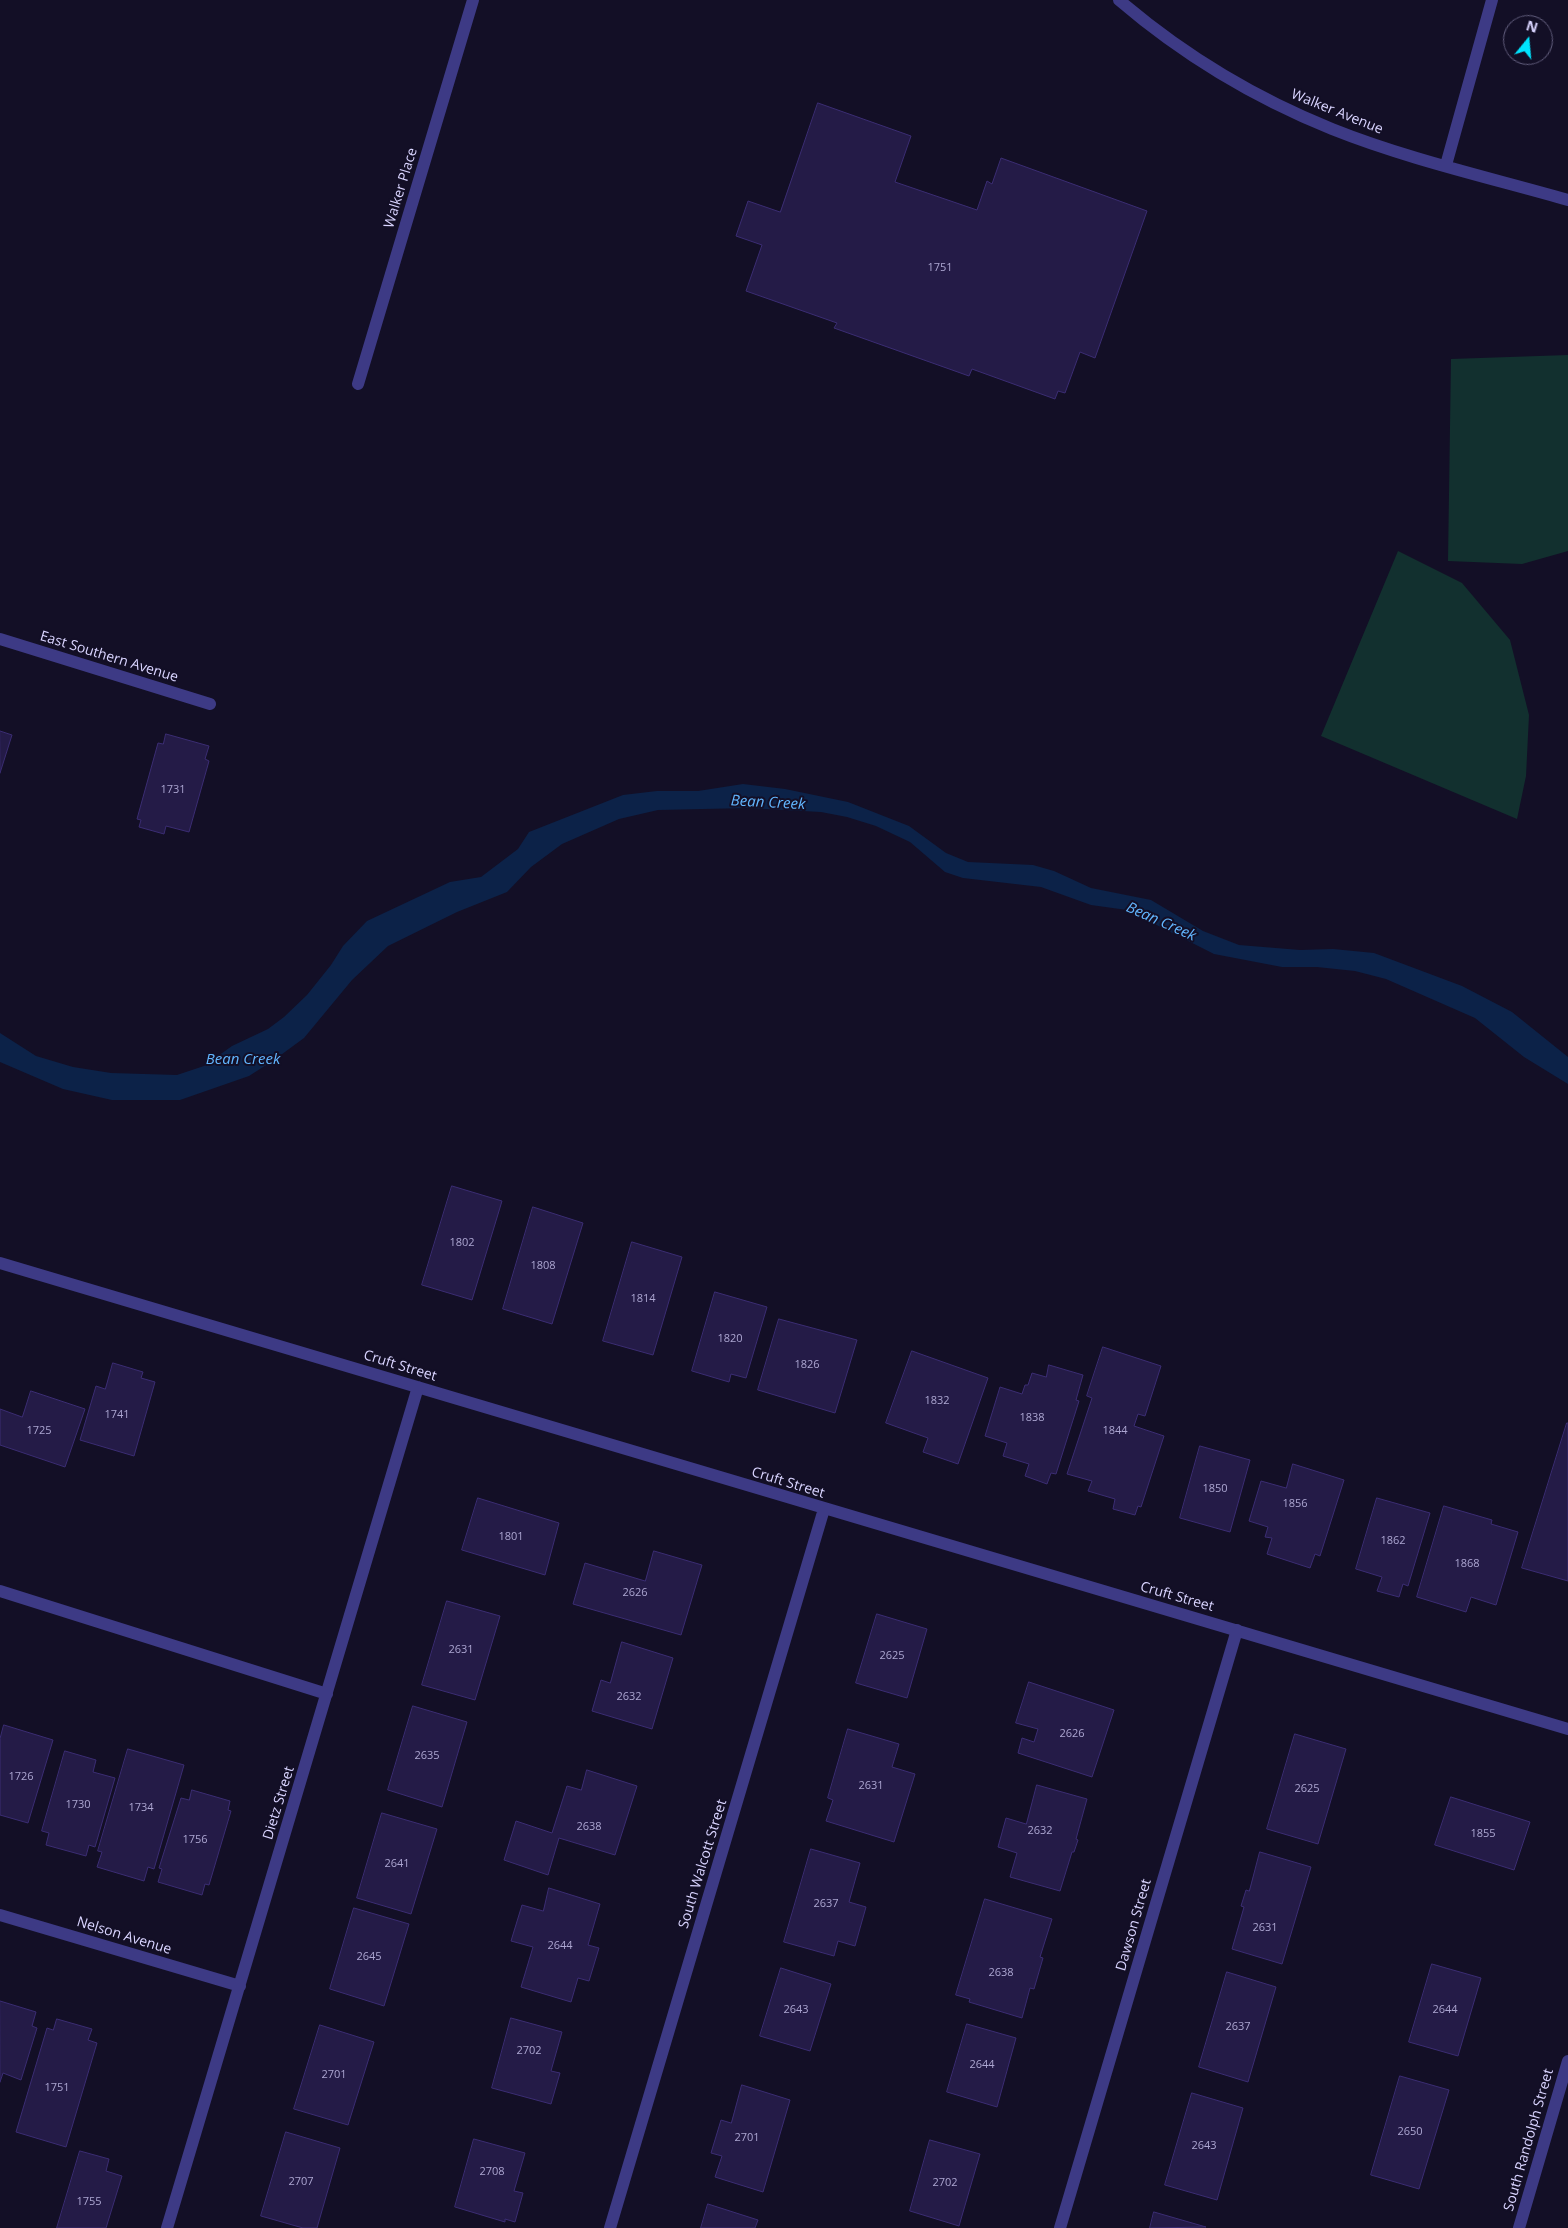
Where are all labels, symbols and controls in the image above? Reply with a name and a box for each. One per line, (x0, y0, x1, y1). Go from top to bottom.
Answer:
north arrow (1503, 15, 1553, 65)
text: N (1524, 15, 1540, 37)
street label: Walker Avenue (1289, 86, 1385, 138)
street label: Walker Place (381, 146, 421, 230)
house number: 1751 (927, 261, 953, 275)
street label: East Southern Avenue (38, 628, 180, 686)
house number: 1731 (160, 783, 186, 797)
water label: Bean Creek (730, 792, 806, 814)
water label: Bean Creek (1123, 899, 1199, 945)
water label: Bean Creek (206, 1051, 280, 1069)
house number: 1802 (449, 1236, 475, 1250)
house number: 1808 (530, 1259, 556, 1273)
house number: 1814 (630, 1292, 656, 1306)
house number: 1820 (717, 1332, 743, 1346)
street label: Cruft Street (361, 1347, 439, 1385)
house number: 1826 (794, 1358, 820, 1372)
house number: 1832 (924, 1394, 950, 1408)
house number: 1741 (104, 1408, 130, 1422)
house number: 1838 (1019, 1411, 1045, 1425)
house number: 1725 (26, 1424, 52, 1438)
house number: 1844 (1102, 1424, 1128, 1438)
street label: Cruft Street (749, 1464, 827, 1502)
house number: 1850 (1202, 1482, 1228, 1496)
house number: 1856 (1282, 1497, 1308, 1511)
house number: 1801 (498, 1530, 524, 1544)
house number: 1862 (1380, 1534, 1406, 1548)
house number: 1868 (1454, 1557, 1480, 1571)
street label: Cruft Street (1138, 1579, 1216, 1615)
house number: 2626 (622, 1586, 648, 1600)
house number: 2631 (448, 1643, 474, 1657)
house number: 2625 (879, 1649, 905, 1663)
house number: 2632 (616, 1690, 642, 1704)
house number: 2626 (1059, 1727, 1085, 1741)
house number: 2635 (414, 1749, 440, 1763)
street label: Dietz Street (260, 1764, 298, 1842)
house number: 1726 (8, 1770, 34, 1784)
house number: 2631 (858, 1779, 884, 1793)
house number: 2625 (1294, 1782, 1320, 1796)
street label: South Walcott Street (675, 1797, 731, 1931)
house number: 1730 (65, 1798, 91, 1812)
house number: 1734 (128, 1801, 154, 1815)
house number: 2638 (576, 1820, 602, 1834)
house number: 2632 (1027, 1824, 1053, 1838)
house number: 1855 (1470, 1827, 1496, 1841)
house number: 1756 (182, 1833, 208, 1847)
house number: 2641 (384, 1857, 410, 1871)
street label: Dawson Street (1113, 1877, 1155, 1973)
house number: 2637 (813, 1897, 839, 1911)
street label: Nelson Avenue (75, 1914, 173, 1958)
house number: 2631 (1252, 1921, 1278, 1935)
house number: 2644 (547, 1939, 573, 1953)
house number: 2645 (356, 1950, 382, 1964)
house number: 2638 (988, 1966, 1014, 1980)
house number: 2643 (783, 2003, 809, 2017)
house number: 2644 (1432, 2003, 1458, 2017)
house number: 2637 (1225, 2020, 1251, 2034)
house number: 2702 (516, 2044, 542, 2058)
house number: 2644 (969, 2058, 995, 2072)
street label: South Randolph Street (1501, 2067, 1557, 2213)
house number: 2701 (321, 2068, 347, 2082)
house number: 1751 (44, 2081, 70, 2095)
house number: 2650 (1397, 2125, 1423, 2139)
house number: 2701 (734, 2131, 760, 2145)
house number: 2643 (1191, 2139, 1217, 2153)
house number: 2708 (479, 2165, 505, 2179)
house number: 2707 (288, 2175, 314, 2189)
house number: 2702 (932, 2176, 958, 2190)
house number: 1755 (76, 2195, 102, 2209)

